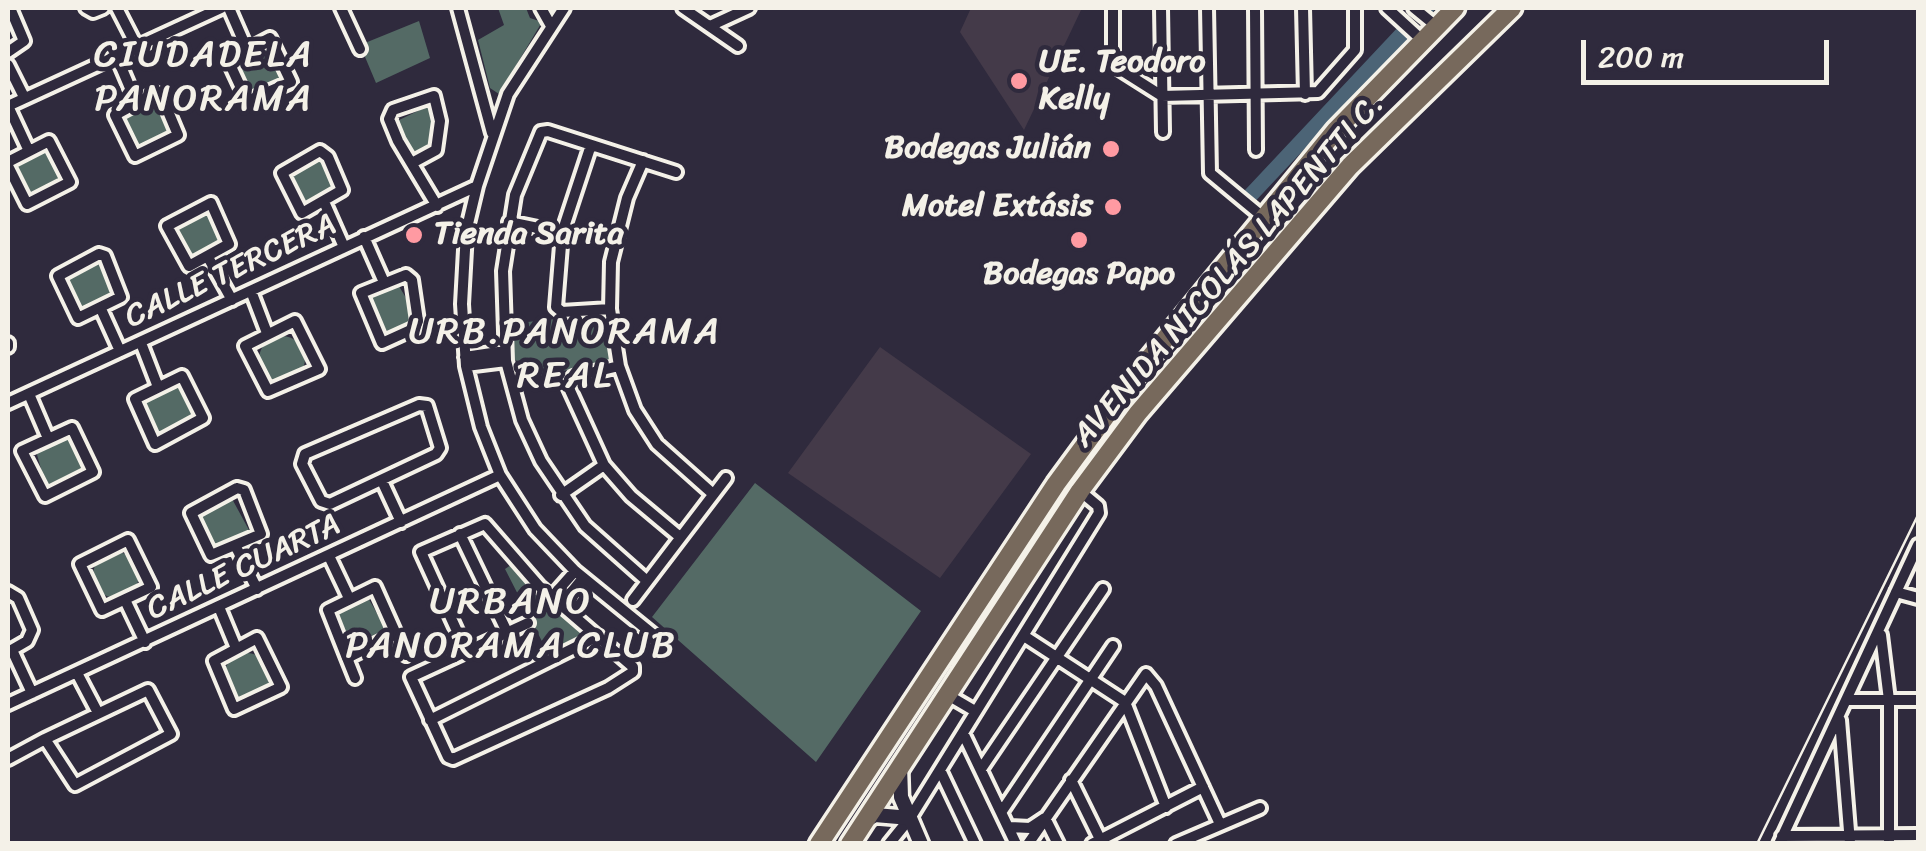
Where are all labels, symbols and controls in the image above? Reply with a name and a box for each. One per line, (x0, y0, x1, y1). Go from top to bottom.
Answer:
scale bar (1586, 20, 1834, 82)
text: 200 m (1598, 30, 1684, 84)
district label: CIUDADELA PANORAMA (94, 33, 314, 122)
place label: UE. Teodoro Kelly (1039, 44, 1206, 119)
marker: UE. Teodoro Kelly (1008, 70, 1030, 92)
street label: AVENIDA NICOLÁS LAPENTTI C. (1065, 86, 1393, 456)
place label: Bodegas Julián (884, 130, 1091, 168)
marker: Bodegas Julián (1100, 138, 1122, 160)
place label: Motel Extásis (902, 188, 1093, 226)
marker: Motel Extásis (1102, 196, 1124, 218)
street label: CALLE TERCERA (119, 206, 343, 338)
place label: Tienda Sarita (434, 216, 624, 254)
marker: Tienda Sarita (403, 224, 425, 246)
marker: Bodegas Papo (1068, 229, 1090, 251)
place label: Bodegas Papo (983, 256, 1175, 294)
district label: URB.PANORAMA REAL (408, 310, 722, 399)
street label: CALLE CUARTA (141, 506, 347, 630)
district label: URBANO PANORAMA CLUB (345, 580, 677, 669)

